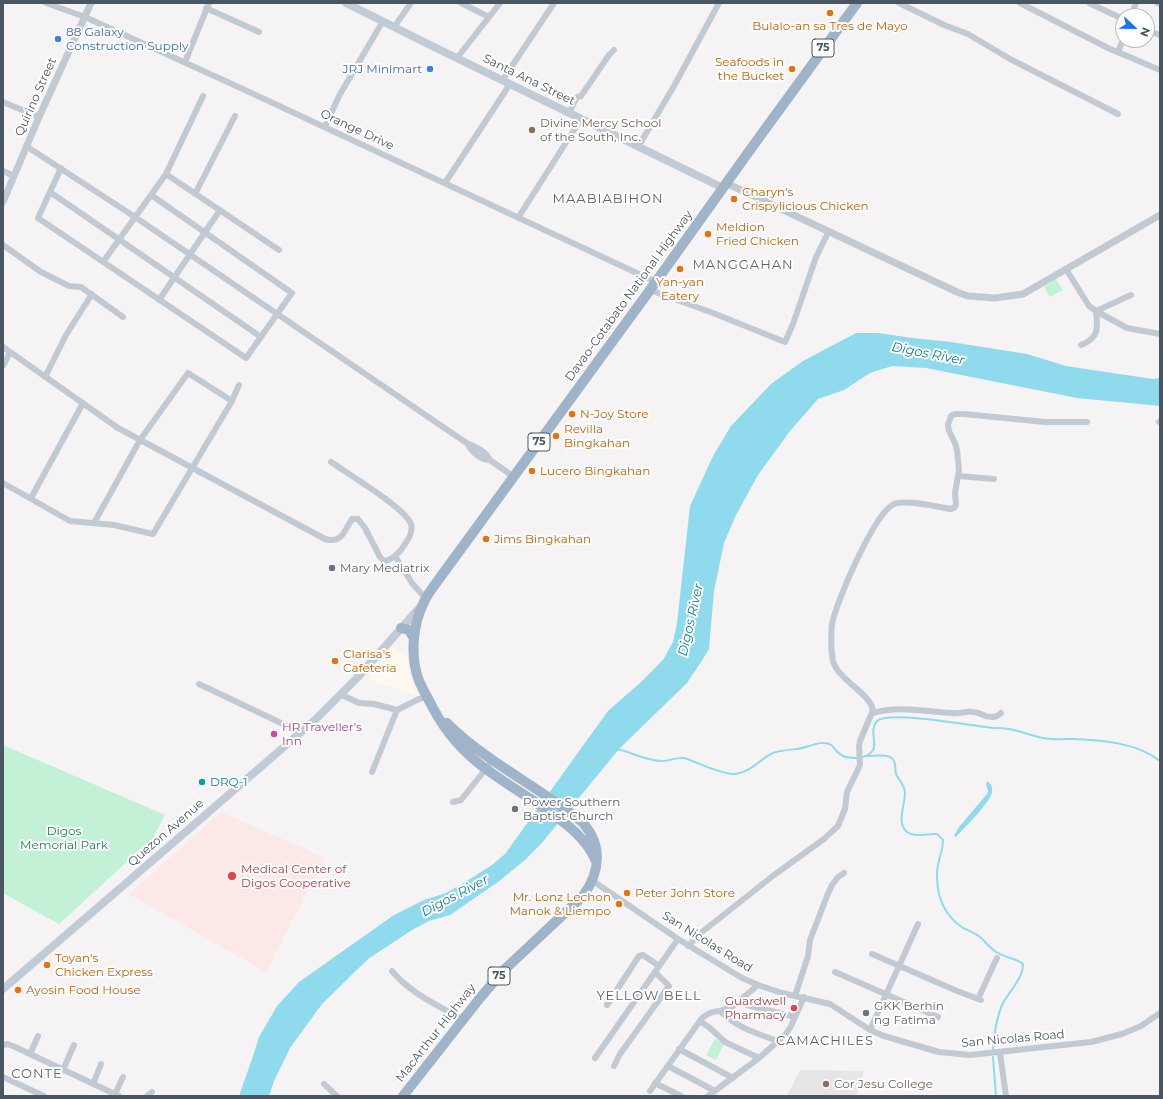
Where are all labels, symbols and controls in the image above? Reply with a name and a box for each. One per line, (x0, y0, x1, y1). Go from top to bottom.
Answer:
marker: Bulalo-an sa Tres de Mayo (825, 8, 835, 18)
north arrow (1115, 8, 1155, 48)
place label: Bulalo-an sa Tres de Mayo (752, 19, 908, 33)
place label: 88 Galaxy Construction Supply (66, 25, 189, 53)
text: N (1137, 25, 1153, 39)
marker: 88 Galaxy Construction Supply (53, 34, 63, 44)
road number: 75 (812, 39, 834, 57)
street label: Santa Ana Street (481, 51, 577, 109)
place label: Seafoods in the Bucket (715, 55, 784, 83)
street label: Quirino Street (12, 56, 60, 138)
place label: JRJ Minimart (343, 62, 422, 76)
marker: JRJ Minimart (425, 64, 435, 74)
marker: Seafoods in the Bucket (787, 64, 797, 74)
street label: Orange Drive (318, 107, 396, 153)
place label: Divine Mercy School of the South, Inc. (540, 116, 662, 144)
marker: Divine Mercy School of the South, Inc. (527, 125, 537, 135)
place label: Charyn's Crispylicious Chicken (742, 185, 869, 213)
district label: MAABIABIHON (553, 191, 663, 207)
marker: Charyn's Crispylicious Chicken (729, 194, 739, 204)
street label: Davao-Cotabato National Highway (562, 208, 696, 384)
place label: Meldion Fried Chicken (716, 220, 799, 248)
marker: Meldion Fried Chicken (703, 229, 713, 239)
district label: MANGGAHAN (692, 257, 794, 273)
marker: Yan-yan Eatery (675, 264, 685, 274)
place label: Yan-yan Eatery (656, 275, 704, 303)
water label: Digos River (890, 339, 966, 369)
place label: N-Joy Store (580, 407, 649, 421)
marker: N-Joy Store (567, 409, 577, 419)
place label: Revilla Bingkahan (564, 422, 630, 450)
marker: Revilla Bingkahan (551, 431, 561, 441)
road number: 75 (528, 433, 550, 451)
place label: Lucero Bingkahan (540, 464, 650, 478)
marker: Lucero Bingkahan (527, 466, 537, 476)
place label: Jims Bingkahan (494, 532, 591, 546)
marker: Jims Bingkahan (481, 534, 491, 544)
place label: Mary Mediatrix (340, 561, 429, 575)
marker: Mary Mediatrix (327, 563, 337, 573)
water label: Digos River (675, 582, 707, 658)
place label: Clarisa's Cafeteria (343, 647, 397, 675)
marker: Clarisa's Cafeteria (330, 656, 340, 666)
place label: HR Traveller's Inn (282, 720, 362, 748)
marker: HR Traveller's Inn (269, 729, 279, 739)
place label: DRQ-1 (210, 775, 247, 789)
marker: DRQ-1 (197, 777, 207, 787)
place label: Power Southern Baptist Church (523, 795, 620, 823)
street label: Quezon Avenue (125, 796, 207, 870)
marker: Power Southern Baptist Church (510, 804, 520, 814)
park label: Digos Memorial Park (20, 824, 108, 852)
place label: Medical Center of Digos Cooperative (241, 862, 351, 890)
marker: Medical Center of Digos Cooperative (226, 870, 238, 882)
water label: Digos River (419, 872, 491, 920)
place label: Peter John Store (635, 886, 735, 900)
marker: Peter John Store (622, 888, 632, 898)
place label: Mr. Lonz Lechon Manok & Liempo (509, 890, 611, 918)
marker: Mr. Lonz Lechon Manok & Liempo (614, 899, 624, 909)
street label: San Nicolas Road (659, 908, 755, 976)
place label: Toyan's Chicken Express (55, 951, 153, 979)
marker: Toyan's Chicken Express (42, 960, 52, 970)
road number: 75 (488, 967, 510, 985)
street label: MacArthur Highway (393, 981, 479, 1085)
place label: Ayosin Food House (26, 983, 141, 997)
marker: Ayosin Food House (13, 985, 23, 995)
district label: YELLOW BELL (596, 988, 702, 1004)
place label: Guardwell Pharmacy (724, 994, 786, 1022)
place label: GKK Berhin ng Fatima (874, 999, 944, 1027)
marker: Guardwell Pharmacy (789, 1003, 799, 1013)
marker: GKK Berhin ng Fatima (861, 1008, 871, 1018)
street label: San Nicolas Road (961, 1027, 1065, 1051)
district label: CAMACHILES (776, 1033, 874, 1049)
district label: CONTE (11, 1066, 63, 1082)
place label: Cor Jesu College (834, 1077, 933, 1091)
marker: Cor Jesu College (821, 1079, 831, 1089)

